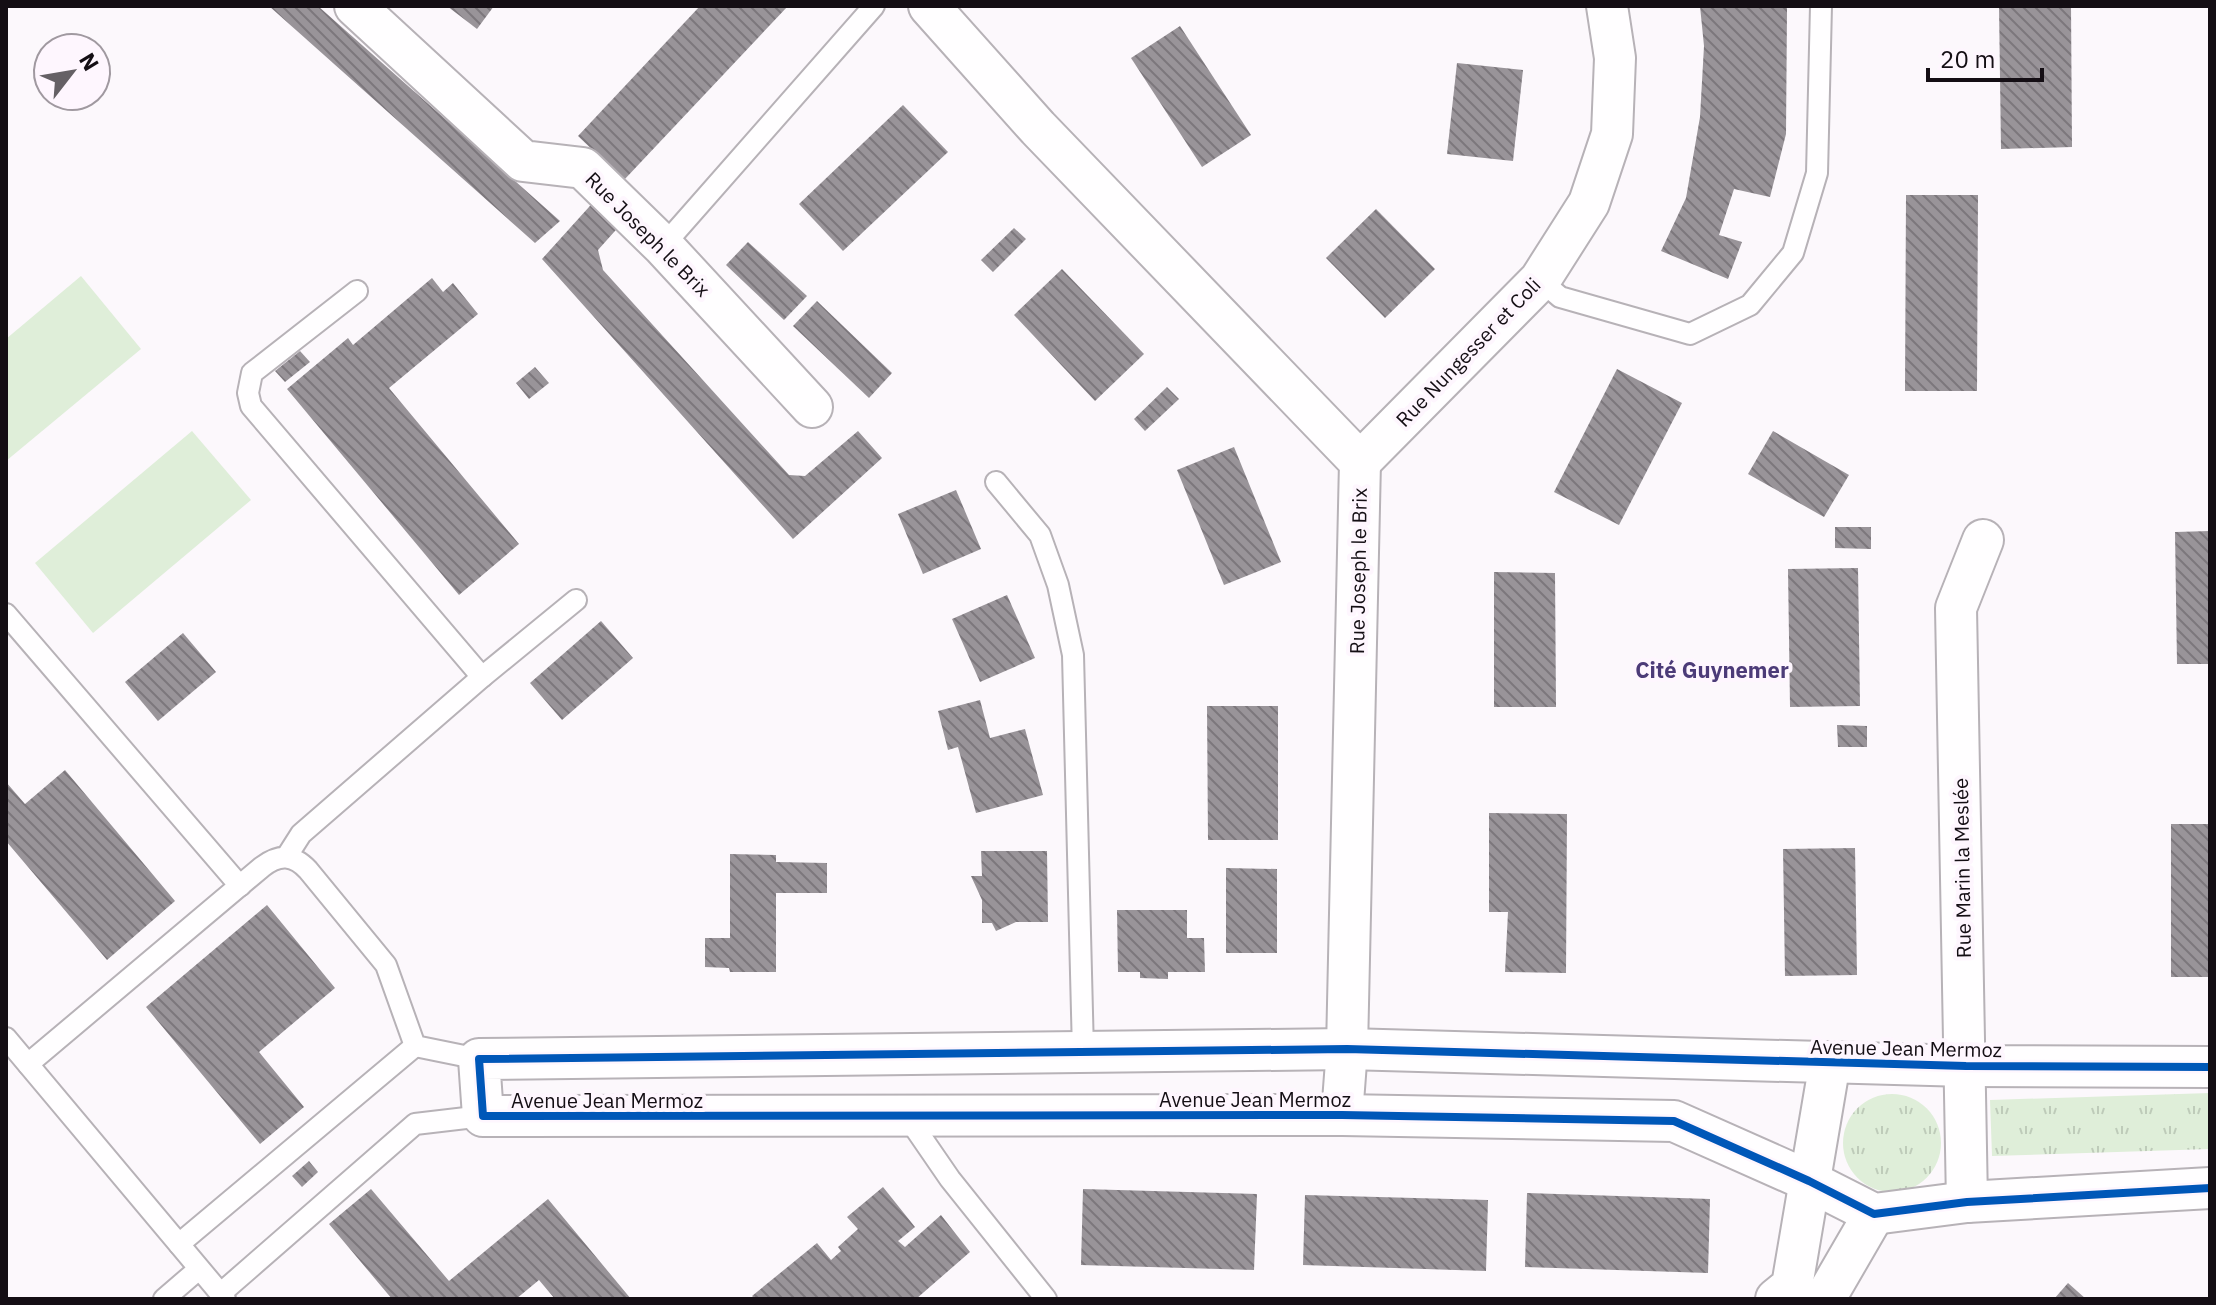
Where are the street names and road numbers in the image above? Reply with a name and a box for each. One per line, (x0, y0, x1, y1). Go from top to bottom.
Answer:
street label: Rue Joseph le Brix (580, 166, 716, 302)
street label: Rue Nungesser et Coli (1390, 272, 1546, 432)
street label: Rue Joseph le Brix (1343, 488, 1373, 654)
street label: Rue Marin la Meslée (1947, 778, 1977, 958)
street label: Avenue Jean Mermoz (1810, 1033, 2002, 1063)
street label: Avenue Jean Mermoz (1159, 1086, 1351, 1113)
street label: Avenue Jean Mermoz (511, 1087, 703, 1114)

